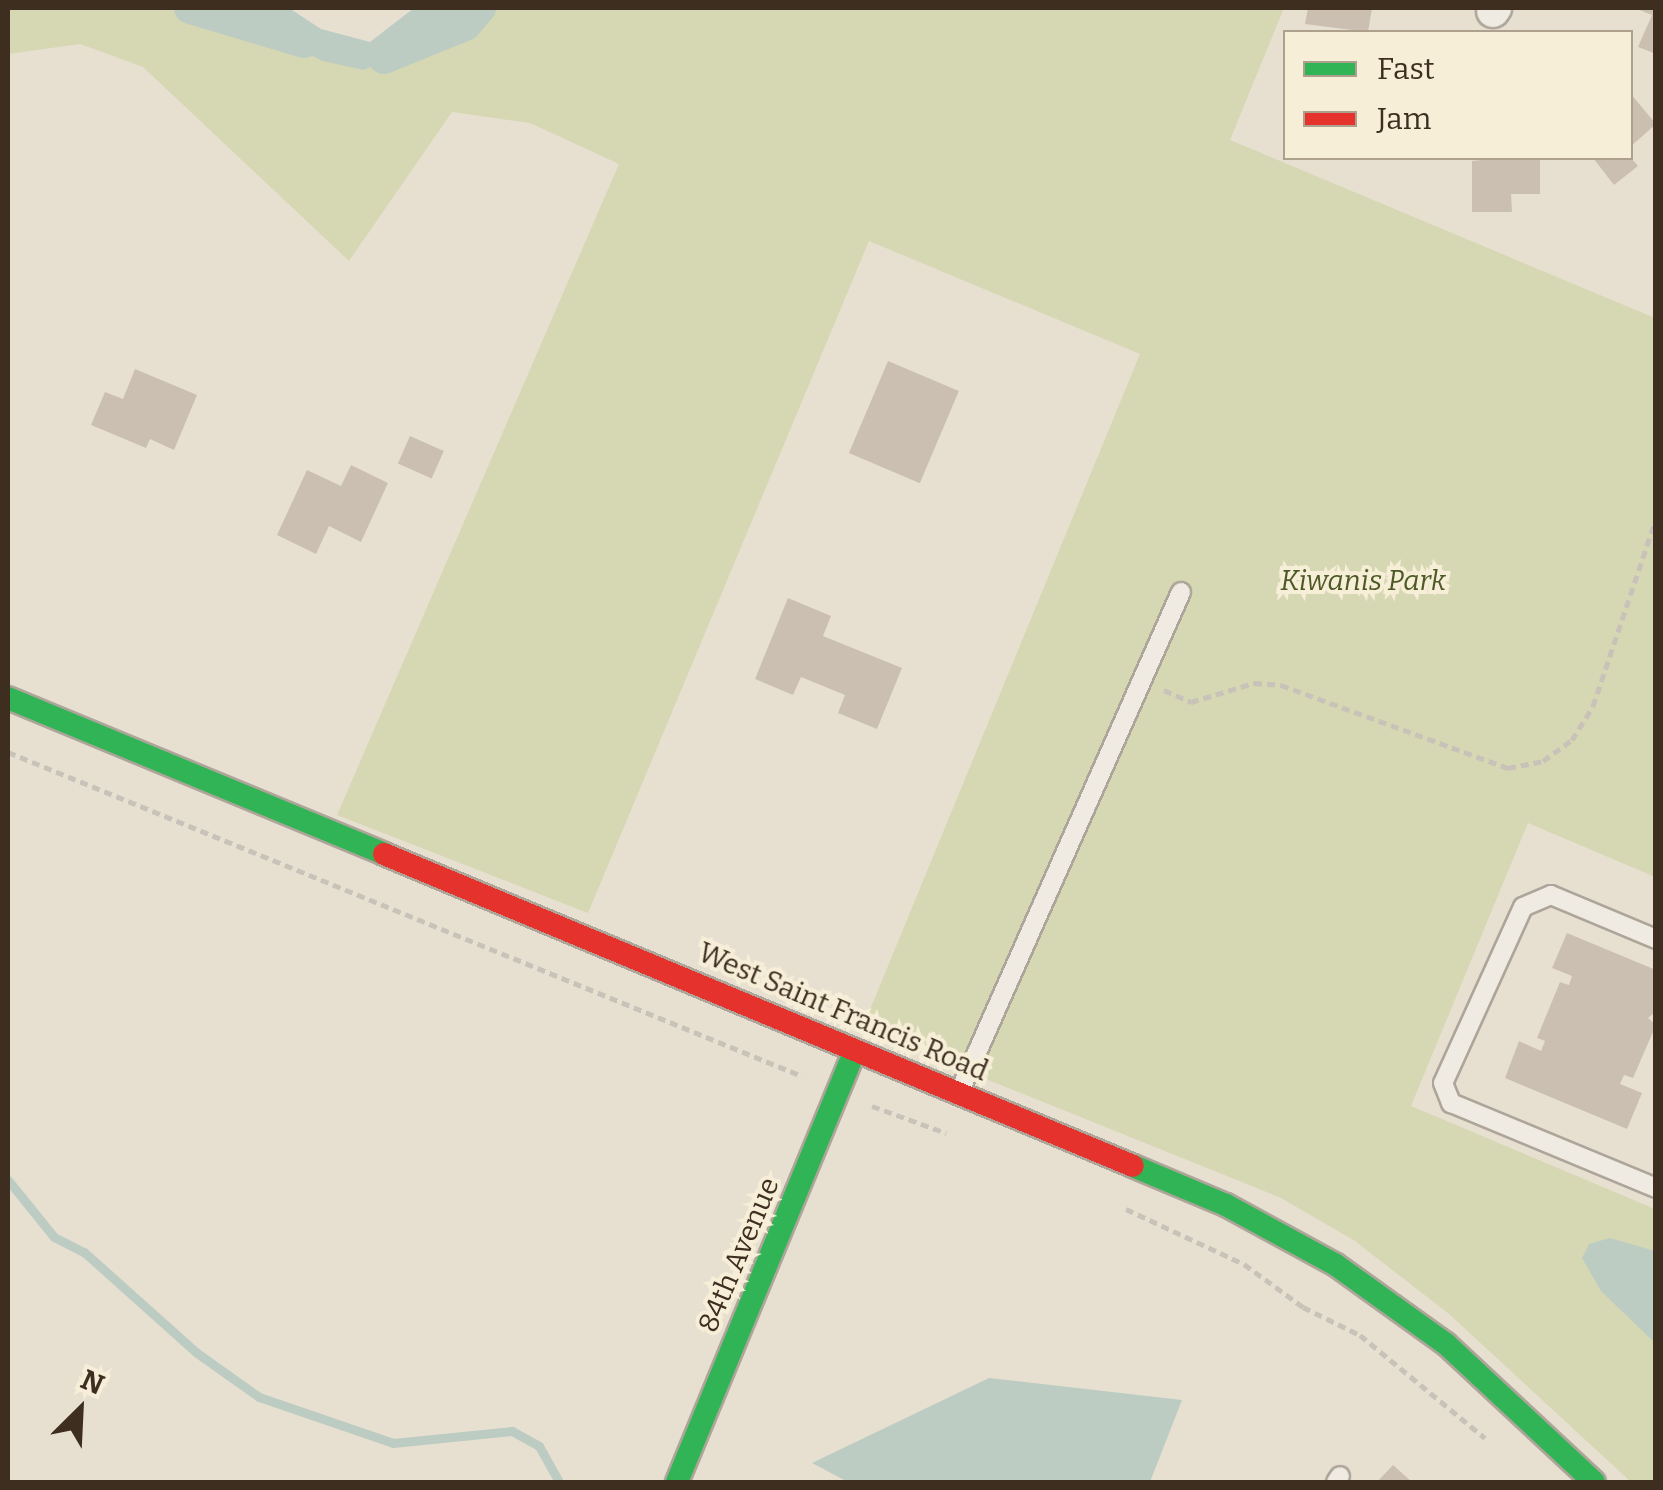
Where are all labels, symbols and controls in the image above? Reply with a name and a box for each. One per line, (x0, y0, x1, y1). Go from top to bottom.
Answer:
legend (1283, 30, 1633, 160)
text: Fast (1377, 51, 1435, 87)
text: Jam (1377, 101, 1431, 137)
park label: Kiwanis Park (1280, 564, 1446, 598)
street label: West Saint Francis Road (693, 936, 993, 1088)
street label: 84th Avenue (691, 1173, 787, 1337)
north arrow (30, 1360, 130, 1460)
text: N (76, 1363, 109, 1402)

